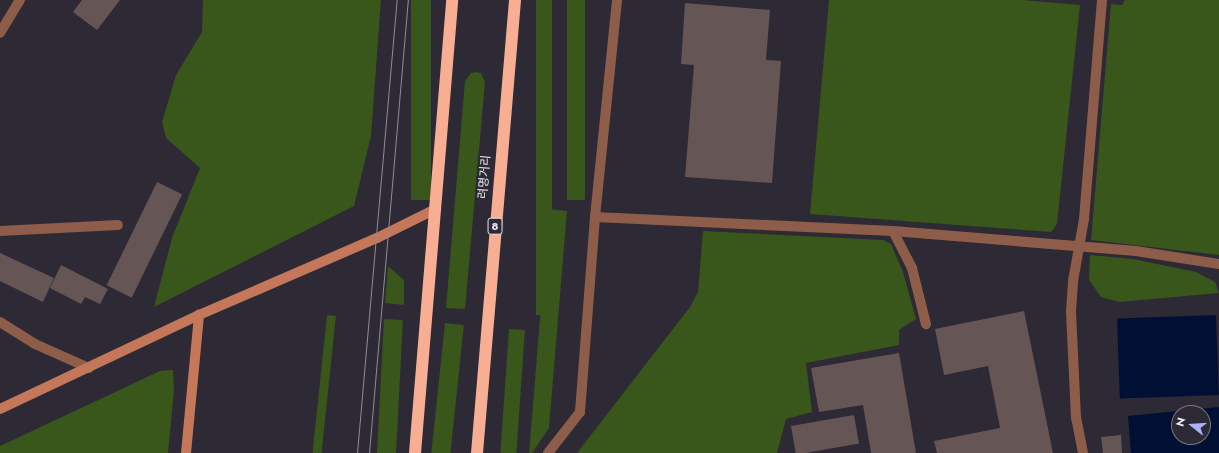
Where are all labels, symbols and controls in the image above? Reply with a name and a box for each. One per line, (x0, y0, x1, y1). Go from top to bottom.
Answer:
street label: 려명거리 (476, 154, 494, 200)
road number: 8 (487, 217, 503, 235)
north arrow (1171, 405, 1211, 445)
text: N (1172, 415, 1189, 428)

